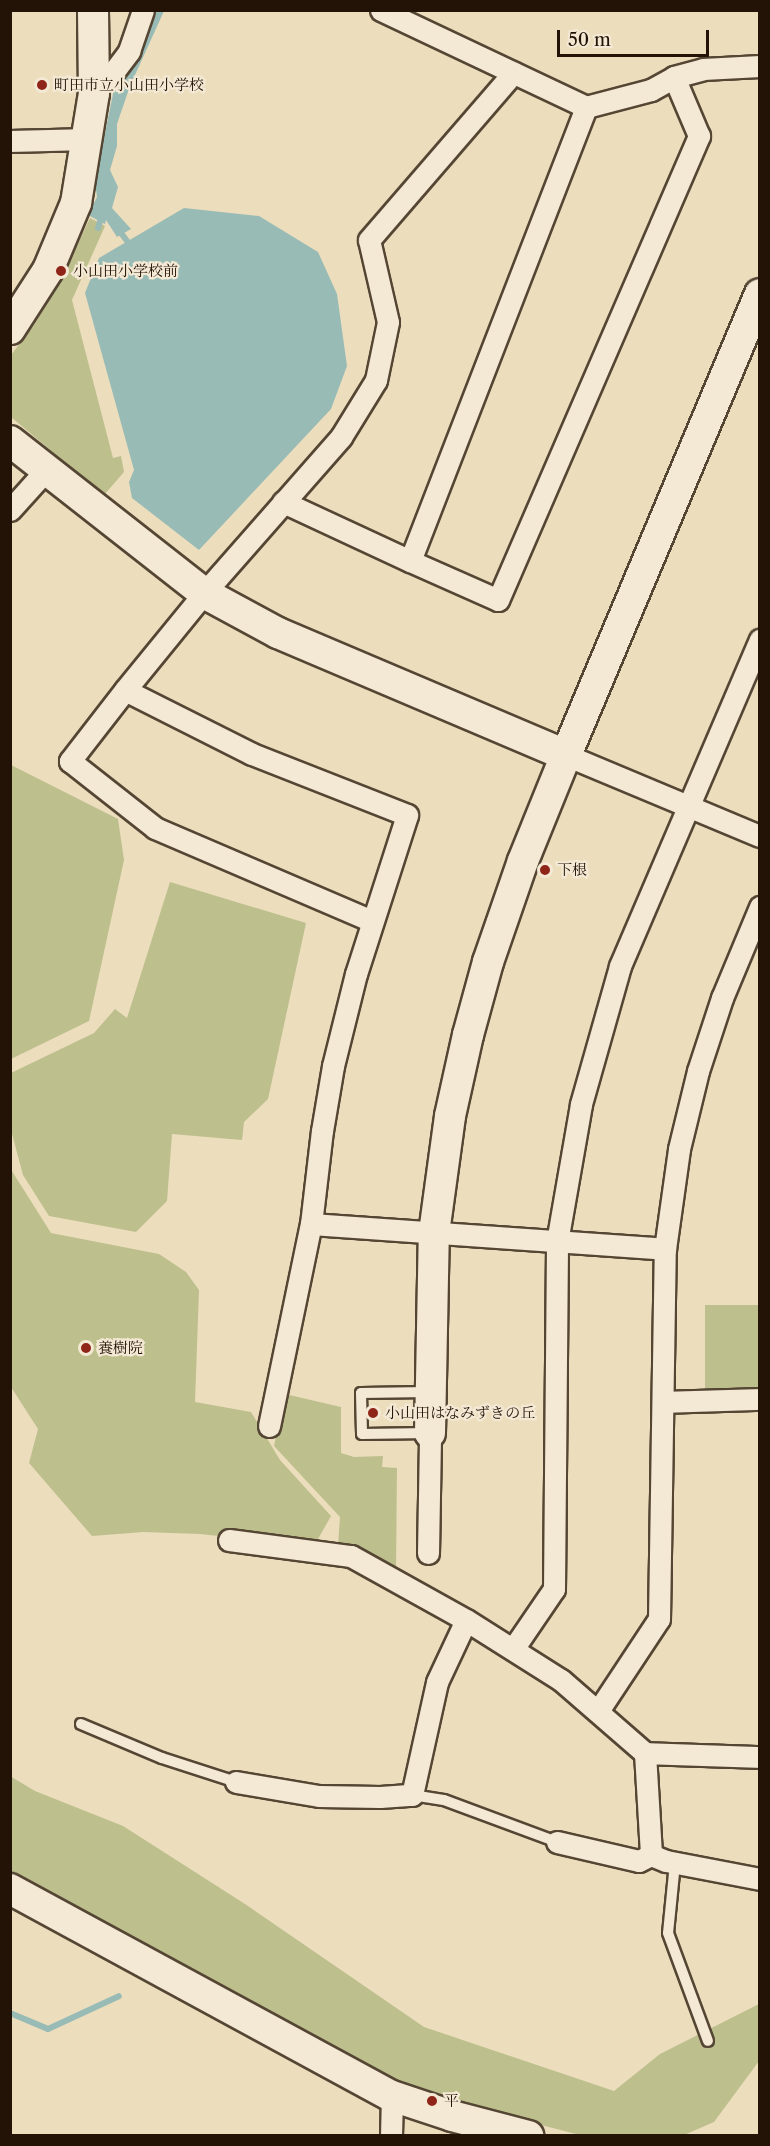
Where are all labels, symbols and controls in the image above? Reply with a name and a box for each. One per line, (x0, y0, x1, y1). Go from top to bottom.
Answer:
scale bar (560, 18, 712, 56)
text: 50 m (568, 29, 611, 51)
place label: 町田市立小山田小学校 (54, 76, 204, 94)
marker: 町田市立小山田小学校 (35, 78, 49, 92)
place label: 小山田小学校前 (73, 262, 178, 280)
marker: 小山田小学校前 (54, 264, 68, 278)
place label: 下根 (557, 861, 587, 879)
marker: 下根 (538, 863, 552, 877)
place label: 養樹院 (98, 1339, 143, 1357)
marker: 養樹院 (79, 1341, 93, 1355)
place label: 小山田はなみずきの丘 (385, 1404, 535, 1422)
marker: 小山田はなみずきの丘 (366, 1406, 380, 1420)
place label: 平 (444, 2092, 459, 2110)
marker: 平 (425, 2094, 439, 2108)

